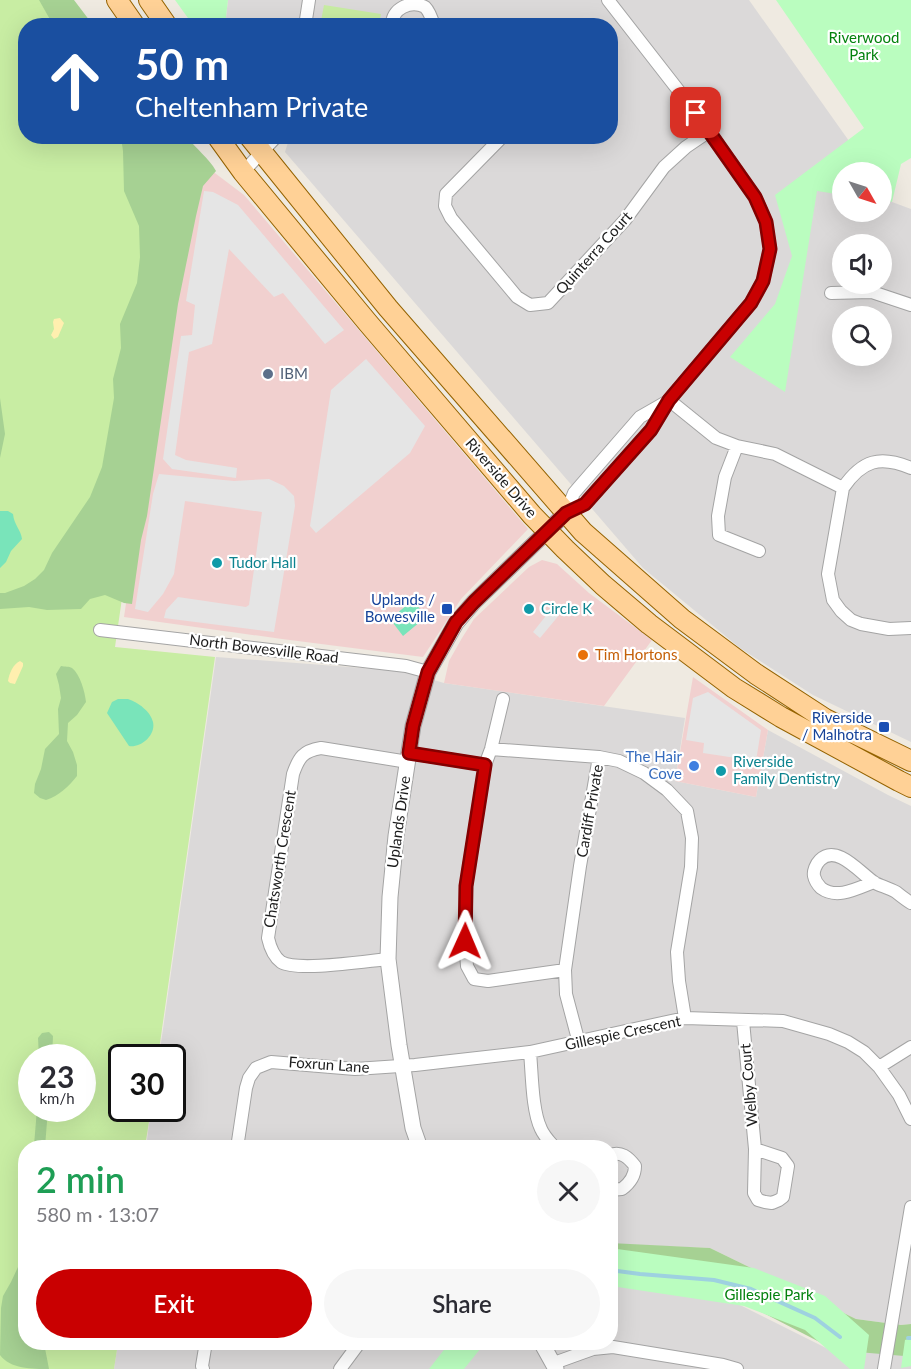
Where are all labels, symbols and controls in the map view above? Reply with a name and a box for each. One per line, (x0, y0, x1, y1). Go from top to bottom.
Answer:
park label: Riverwood Park (829, 28, 899, 63)
text: 50 m (135, 39, 229, 89)
icon: ahead (36, 42, 114, 120)
pin (670, 87, 721, 138)
text: Cheltenham Private (135, 90, 368, 123)
icon: arrive (679, 96, 712, 129)
north arrow (832, 162, 892, 222)
map controls (832, 162, 892, 366)
street label: Quinterra Court (551, 207, 636, 297)
button: sound (832, 234, 892, 294)
button: search (832, 306, 892, 366)
place label: IBM (280, 364, 308, 382)
marker: IBM (261, 367, 275, 381)
street label: Riverside Drive (462, 434, 541, 521)
place label: Tudor Hall (229, 553, 296, 571)
marker: Tudor Hall (210, 556, 224, 570)
place label: Uplands / Bowesville (365, 590, 435, 625)
place label: Circle K (541, 599, 592, 617)
marker: Uplands / Bowesville (440, 602, 454, 616)
marker: Circle K (522, 602, 536, 616)
street label: North Bowesville Road (188, 630, 340, 666)
place label: Tim Hortons (595, 645, 677, 663)
marker: Tim Hortons (576, 648, 590, 662)
place label: Riverside / Malhotra (802, 708, 872, 743)
marker: Riverside / Malhotra (877, 720, 891, 734)
place label: The Hair Cove (625, 747, 683, 782)
place label: Riverside Family Dentistry (733, 752, 841, 787)
marker: The Hair Cove (687, 759, 701, 773)
street label: Cardiff Private (572, 763, 606, 859)
marker: Riverside Family Dentistry (714, 764, 728, 778)
street label: Uplands Drive (383, 774, 413, 869)
street label: Chatsworth Crescent (259, 788, 299, 929)
position arrow (433, 909, 497, 973)
street label: Gillespie Crescent (563, 1011, 683, 1053)
street label: Welby Court (735, 1042, 761, 1127)
speed limit sign: 30 (108, 1044, 186, 1122)
street label: Foxrun Lane (288, 1052, 370, 1076)
text: 23 (40, 1058, 74, 1094)
text: km/h (39, 1089, 75, 1107)
text: 2 min (36, 1157, 125, 1201)
button: close (537, 1160, 600, 1223)
text: 580 m · 13:07 (36, 1202, 159, 1226)
button: Exit (36, 1269, 312, 1338)
button: Share (324, 1269, 600, 1338)
park label: Gillespie Park (724, 1285, 814, 1303)

